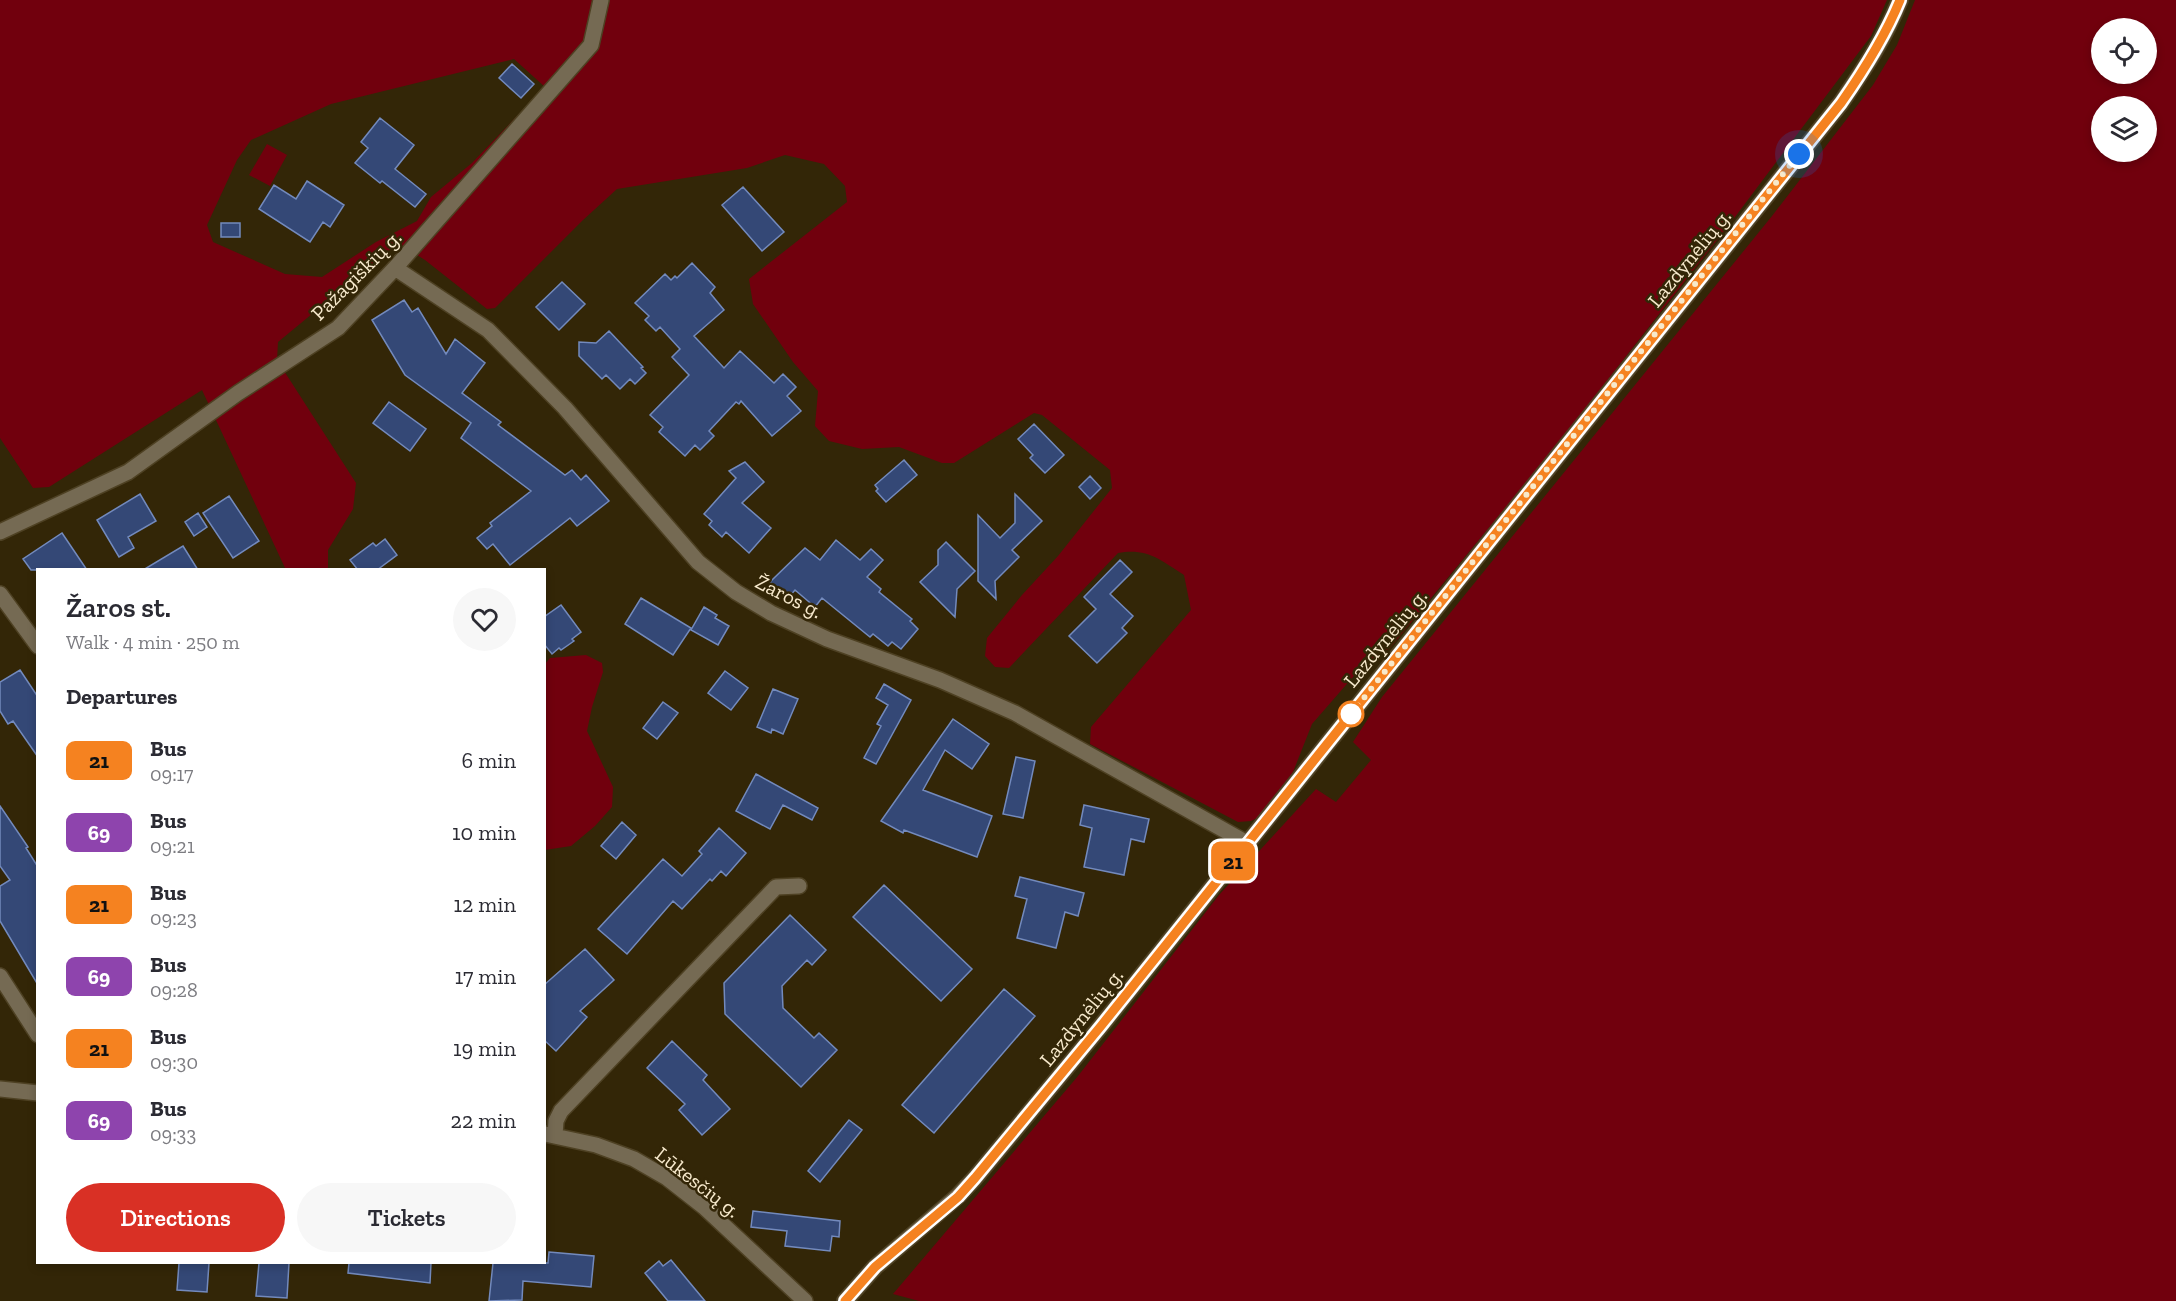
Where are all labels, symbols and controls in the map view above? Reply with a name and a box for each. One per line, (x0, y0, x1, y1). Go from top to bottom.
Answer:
map controls (2091, 18, 2157, 162)
button: locate (2091, 18, 2157, 84)
button: layers (2091, 96, 2157, 162)
your location (1784, 139, 1814, 169)
street label: Lazdynėlių g. (1642, 204, 1736, 312)
street label: Pažagiškių g. (306, 225, 406, 325)
street label: Žaros g. (752, 569, 826, 623)
street label: Lazdynėlių g. (1338, 584, 1432, 692)
button: heart (453, 588, 516, 651)
text: Žaros st. (66, 591, 171, 624)
text: Walk · 4 min · 250 m (66, 630, 240, 654)
text: Departures (66, 683, 177, 710)
unlabelled marker (1338, 701, 1364, 727)
text: Bus (150, 735, 187, 762)
text: 6 min (462, 747, 516, 774)
text: 21 (89, 748, 109, 773)
text: 09:17 (150, 762, 193, 786)
text: Bus (150, 807, 187, 834)
text: 10 min (452, 819, 516, 846)
text: 69 (88, 820, 110, 845)
text: 09:21 (150, 834, 195, 858)
line badge: 21 (1206, 842, 1260, 880)
text: 21 (1223, 849, 1243, 874)
text: Bus (150, 879, 187, 906)
text: 12 min (453, 891, 516, 918)
text: 21 (89, 892, 109, 917)
text: 09:23 (150, 906, 197, 930)
text: Bus (150, 951, 187, 978)
text: 17 min (455, 963, 516, 990)
street label: Lazdynėlių g. (1034, 963, 1128, 1071)
text: 69 (88, 964, 110, 989)
text: 09:28 (150, 978, 198, 1002)
text: Bus (150, 1023, 187, 1050)
text: 19 min (453, 1035, 516, 1062)
text: 21 (89, 1036, 109, 1061)
text: 09:30 (150, 1050, 198, 1074)
text: Bus (150, 1095, 187, 1122)
text: 22 min (451, 1107, 516, 1134)
text: 69 (88, 1108, 110, 1133)
text: 09:33 (150, 1122, 196, 1146)
street label: Lūkesčių g. (651, 1141, 745, 1223)
button: Directions (66, 1183, 285, 1252)
button: Tickets (297, 1183, 516, 1252)

